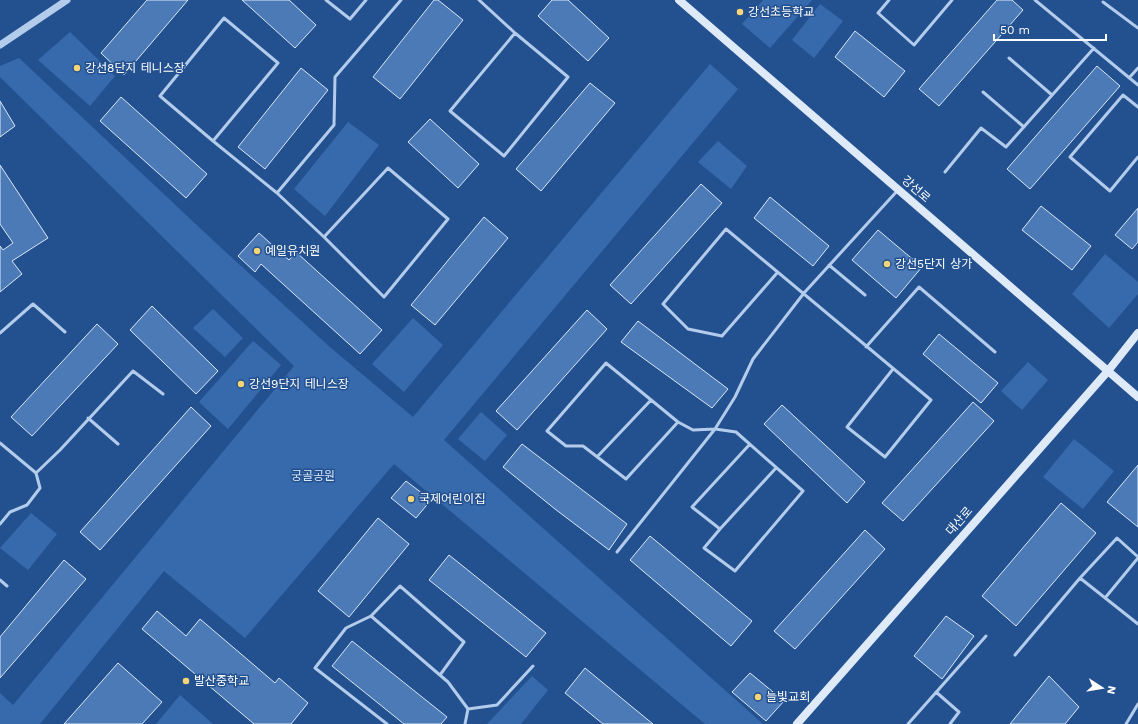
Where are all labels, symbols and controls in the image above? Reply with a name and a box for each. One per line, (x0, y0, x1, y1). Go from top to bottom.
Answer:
place label: 강선초등학교 (748, 5, 814, 19)
marker: 강선초등학교 (735, 7, 745, 17)
scale bar (994, 16, 1106, 42)
text: 50 m (1000, 23, 1030, 37)
place label: 강선8단지 테니스장 (85, 61, 185, 75)
marker: 강선8단지 테니스장 (72, 63, 82, 73)
street label: 강선로 (899, 173, 933, 205)
place label: 예일유치원 (265, 244, 320, 258)
marker: 예일유치원 (252, 246, 262, 256)
place label: 강선5단지 상가 (895, 257, 972, 271)
marker: 강선5단지 상가 (882, 259, 892, 269)
place label: 강선9단지 테니스장 (249, 377, 349, 391)
marker: 강선9단지 테니스장 (236, 379, 246, 389)
park label: 궁골공원 (291, 469, 335, 483)
place label: 국제어린이집 (419, 492, 485, 506)
marker: 국제어린이집 (406, 494, 416, 504)
street label: 대산로 (943, 504, 975, 538)
north arrow (1082, 668, 1122, 708)
place label: 발산중학교 (194, 674, 249, 688)
marker: 발산중학교 (181, 676, 191, 686)
text: N (1104, 685, 1118, 695)
place label: 늘빛교회 (766, 690, 810, 704)
marker: 늘빛교회 (753, 692, 763, 702)

